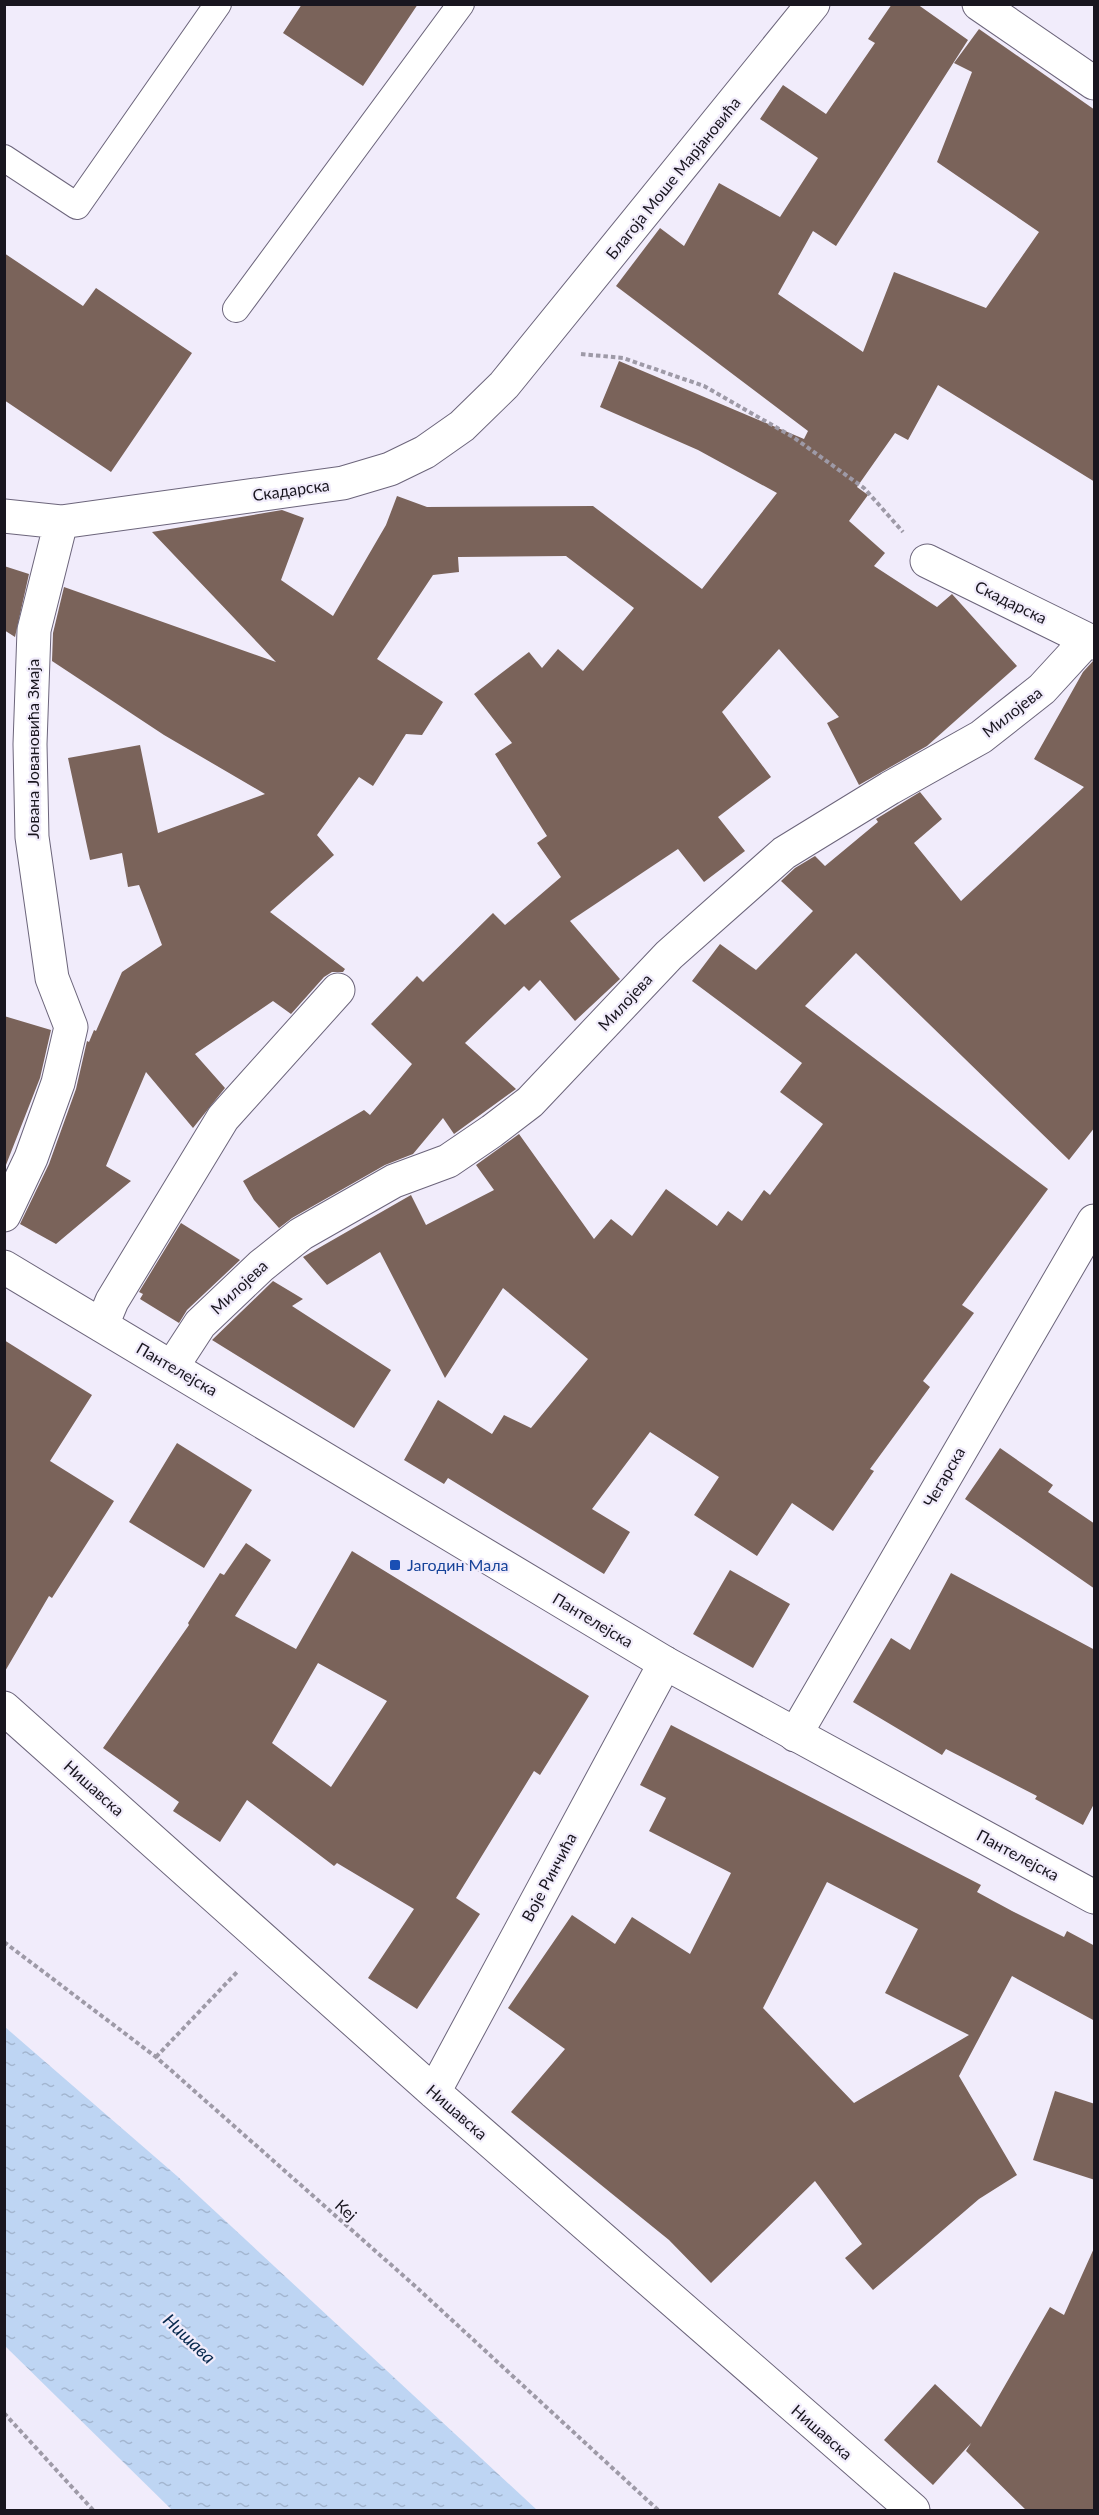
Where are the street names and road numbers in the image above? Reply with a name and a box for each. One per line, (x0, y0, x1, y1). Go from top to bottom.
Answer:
street label: Благоја Моше Марјановића (601, 93, 744, 263)
street label: Скадарска (251, 475, 331, 504)
street label: Скадарска (972, 576, 1050, 627)
street label: Јована Јовановића Змаја (23, 659, 42, 839)
street label: Милојева (978, 682, 1045, 741)
street label: Милојева (594, 969, 656, 1034)
street label: Милојева (206, 1256, 271, 1318)
street label: Пантелејска (133, 1338, 221, 1399)
street label: Чегарска (919, 1443, 968, 1510)
street label: Пантелејска (550, 1588, 637, 1651)
street label: Нишавска (60, 1756, 128, 1820)
street label: Пантелејска (974, 1825, 1063, 1884)
street label: Воје Ринчића (517, 1829, 580, 1924)
street label: Нишавска (423, 2080, 492, 2143)
street label: Кеј (332, 2195, 361, 2224)
street label: Нишавска (788, 2400, 857, 2463)

